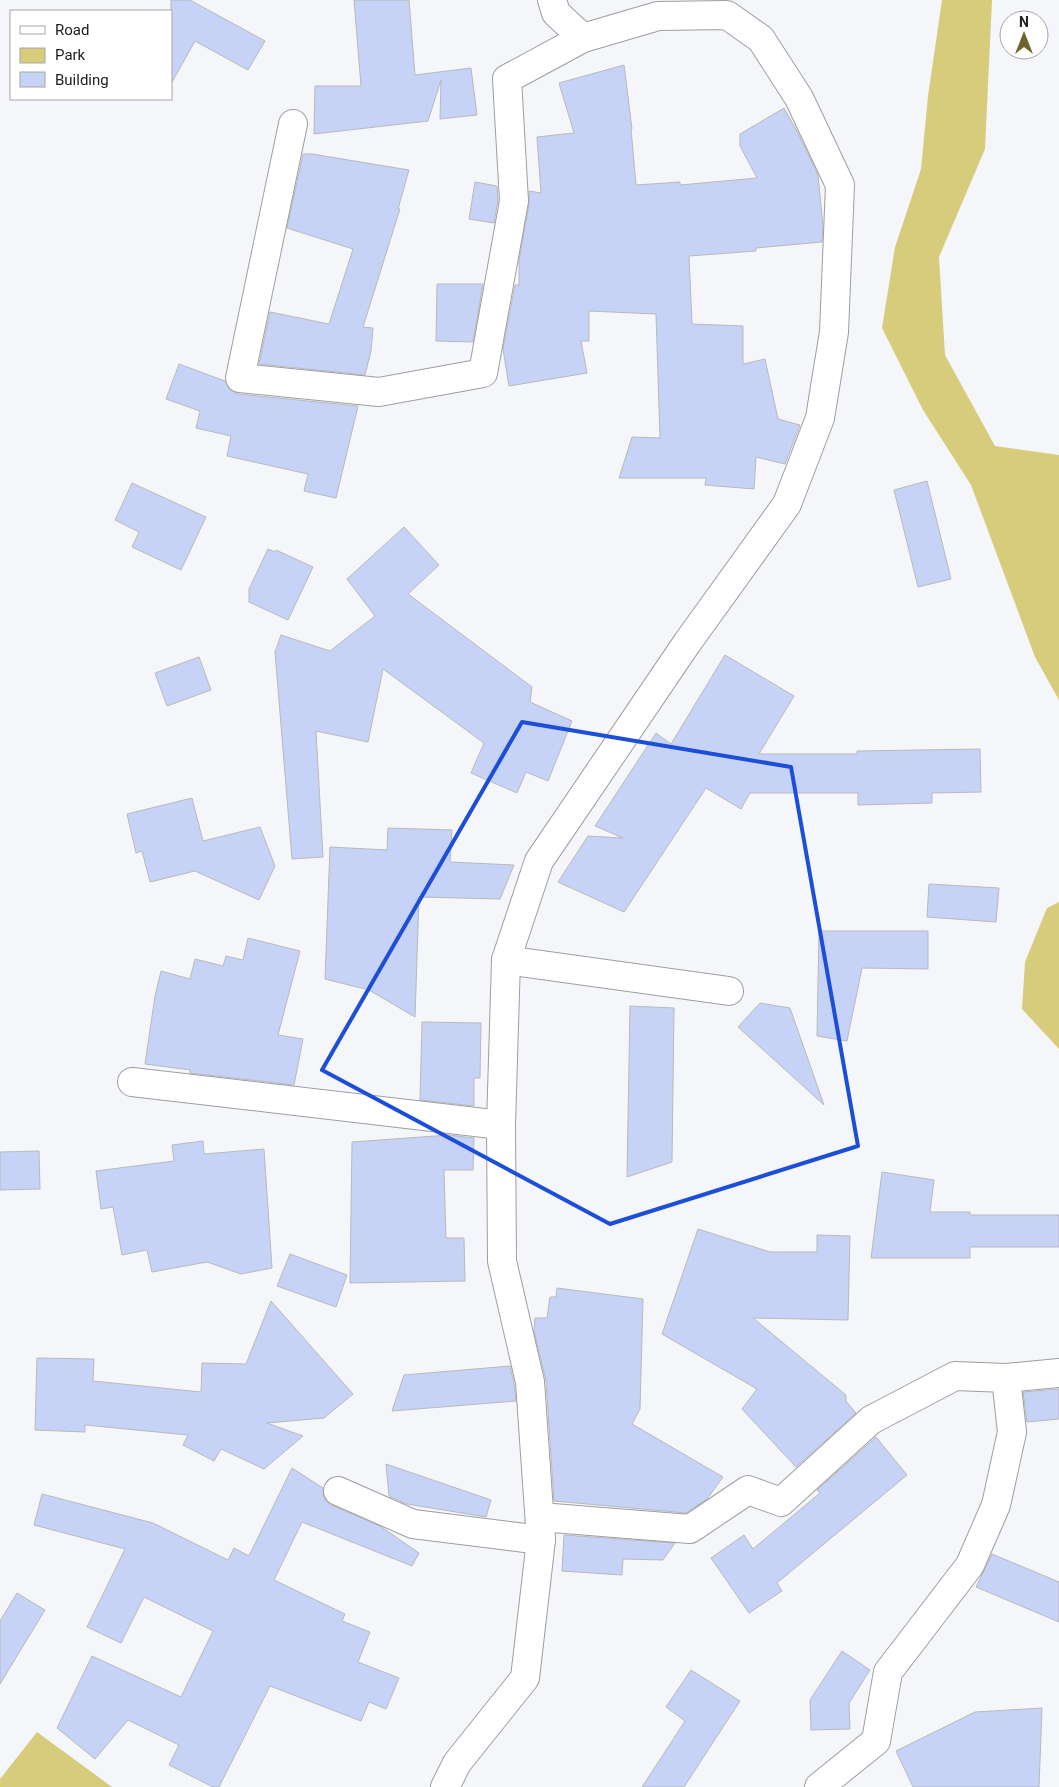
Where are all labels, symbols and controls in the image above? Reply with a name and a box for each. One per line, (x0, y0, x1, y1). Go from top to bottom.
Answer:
legend (10, 10, 172, 100)
north arrow (999, 10, 1049, 60)
text: N (1019, 14, 1029, 30)
text: Road (55, 21, 89, 39)
text: Park (55, 46, 86, 64)
text: Building (55, 71, 109, 89)

